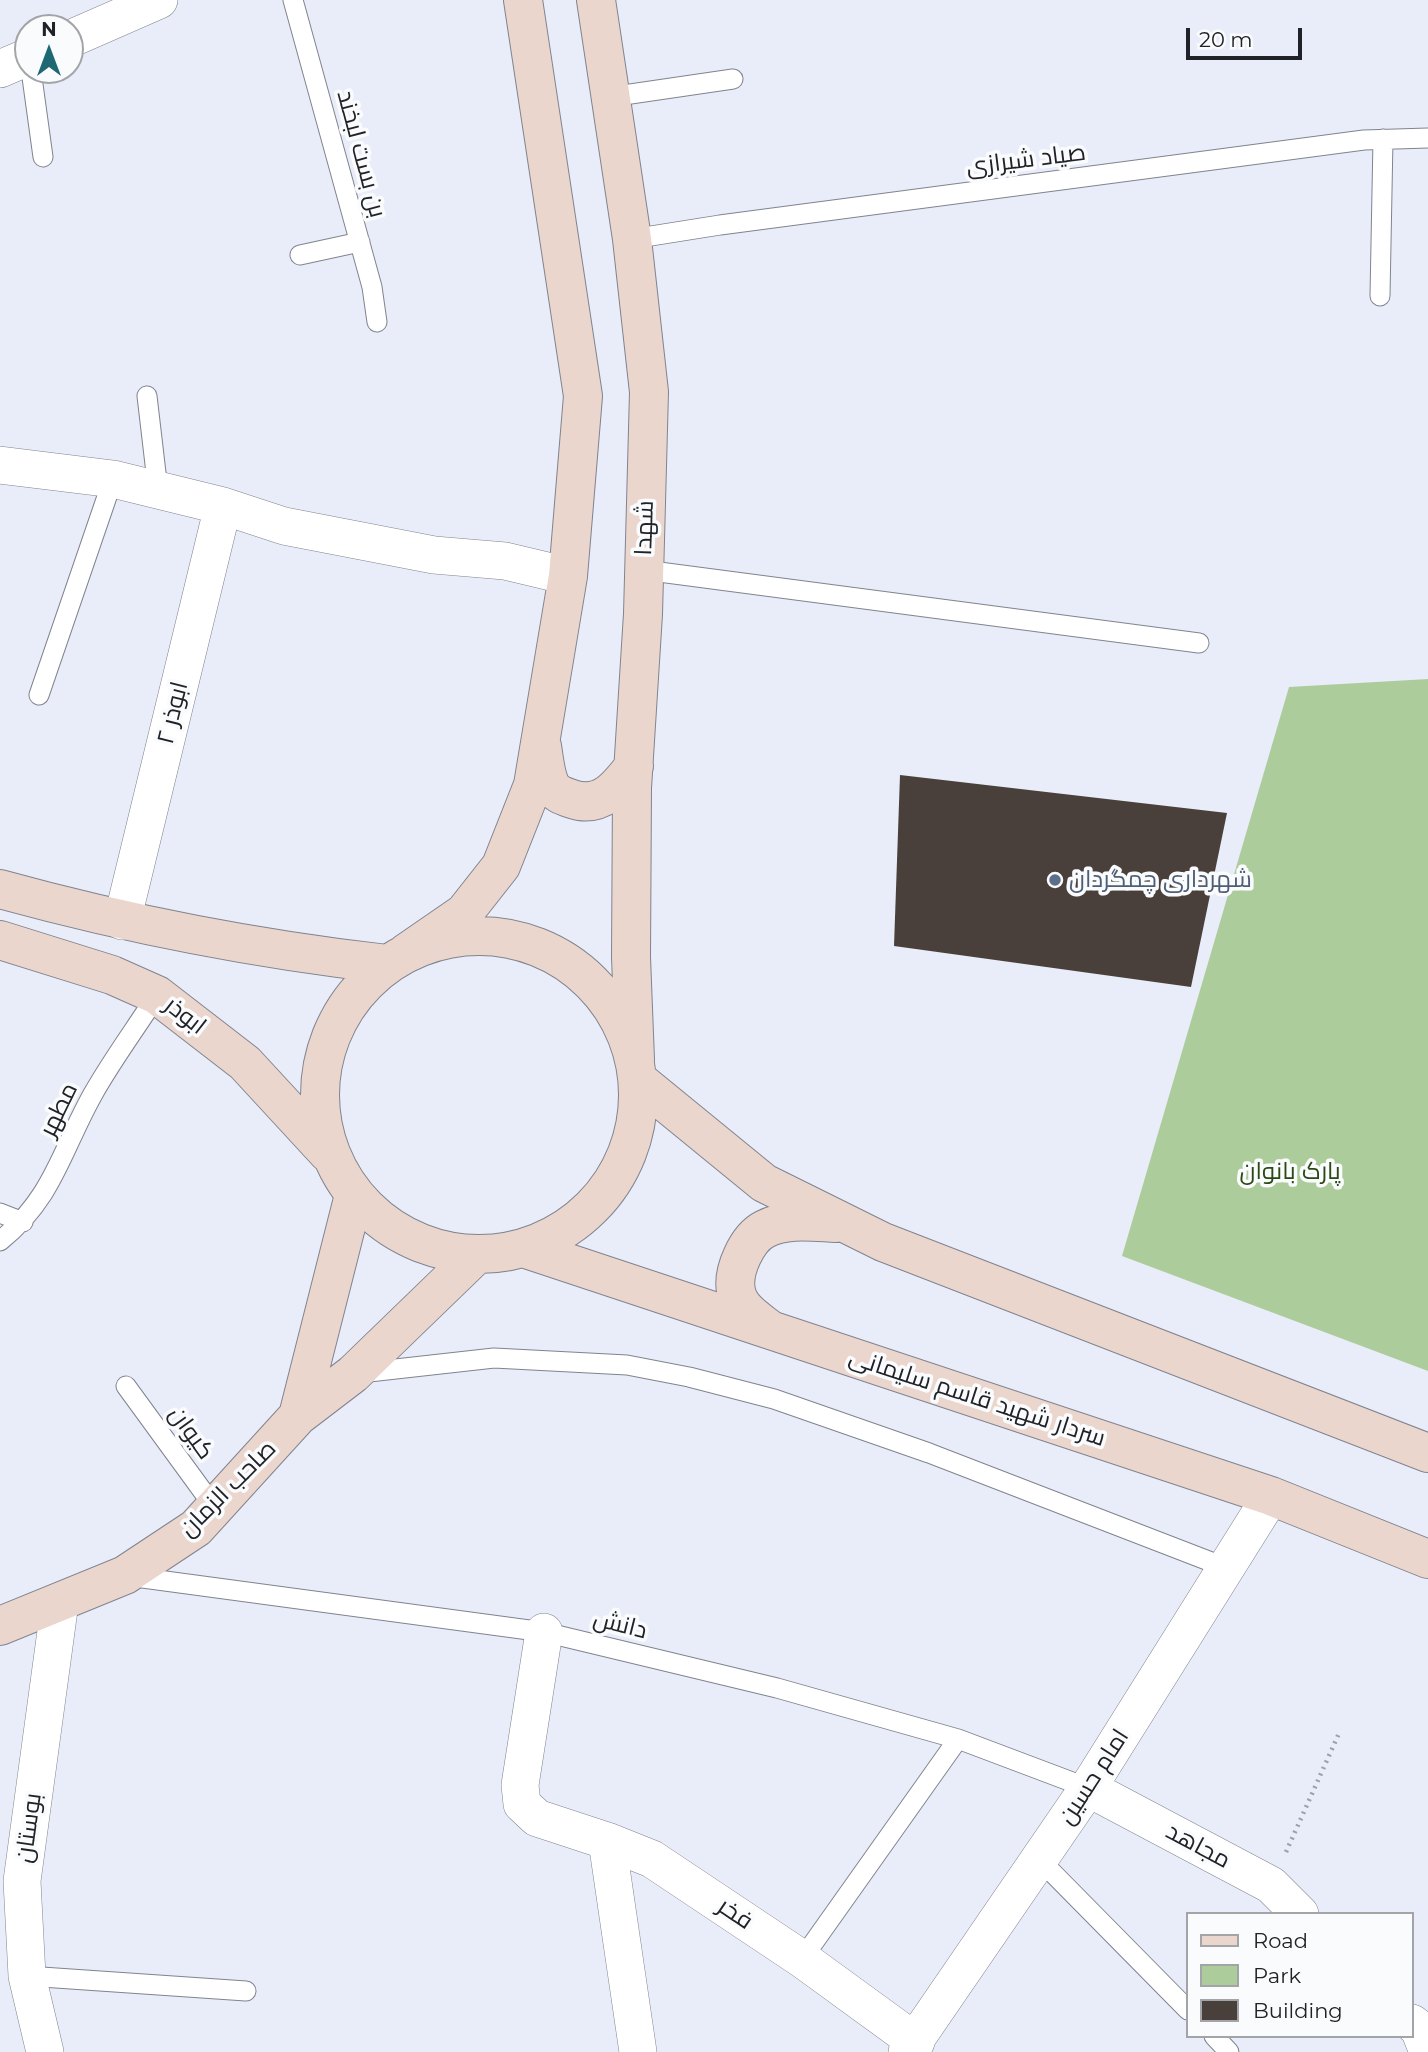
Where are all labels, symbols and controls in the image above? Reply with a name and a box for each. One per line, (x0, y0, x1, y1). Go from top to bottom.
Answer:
north arrow (14, 14, 84, 84)
scale bar (1190, 14, 1306, 58)
text: N (41, 18, 57, 41)
text: 20 m (1199, 27, 1253, 52)
street label: بن بست لبخند (330, 87, 392, 221)
street label: صیاد شیرازی (965, 138, 1087, 182)
street label: شهدا (630, 500, 660, 556)
street label: ابوذر ۲ (151, 679, 195, 747)
place label: شهرداری چمگردان (1069, 866, 1252, 894)
marker: شهرداری چمگردان (1047, 872, 1063, 888)
street label: ابوذر (159, 991, 211, 1041)
street label: مطهر (34, 1078, 84, 1142)
park label: پارک بانوان (1239, 1158, 1341, 1186)
street label: سردار شهید قاسم سلیمانی (845, 1343, 1109, 1453)
street label: کیوان (162, 1401, 220, 1465)
street label: صاحب الزمان (174, 1435, 282, 1543)
street label: دانش (590, 1604, 650, 1646)
street label: امام حسین (1052, 1724, 1136, 1830)
street label: بوستان (10, 1791, 48, 1865)
street label: مجاهد (1161, 1817, 1235, 1875)
street label: فخر (712, 1892, 758, 1936)
legend (1186, 1912, 1414, 2038)
text: Road (1253, 1928, 1308, 1953)
text: Park (1253, 1963, 1301, 1988)
text: Building (1253, 1998, 1343, 2023)

